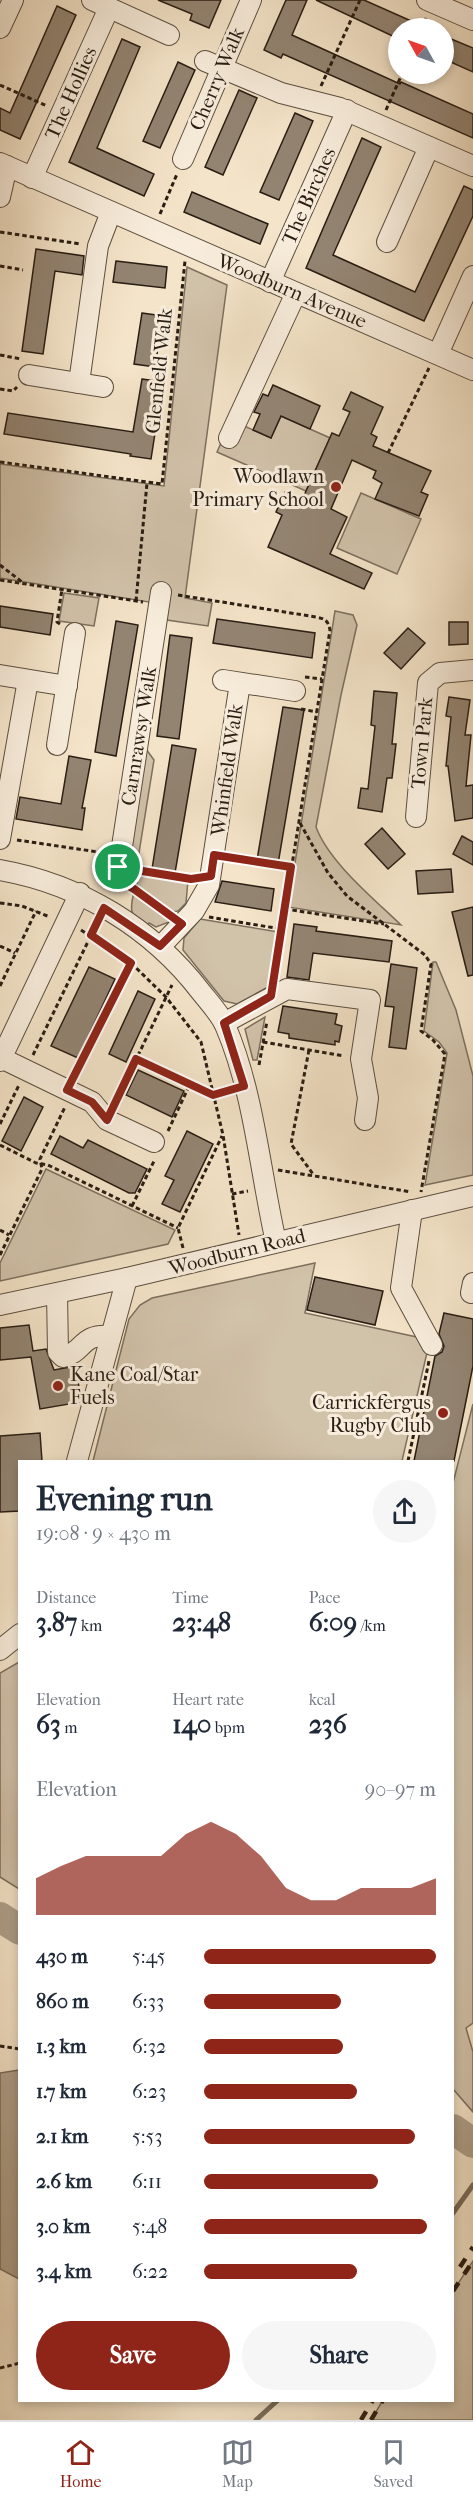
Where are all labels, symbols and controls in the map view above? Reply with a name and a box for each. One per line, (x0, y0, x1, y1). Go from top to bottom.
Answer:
north arrow (388, 18, 454, 84)
map controls (388, 18, 454, 84)
street label: Cherry Walk (185, 23, 249, 134)
street label: The Hollies (40, 43, 102, 143)
street label: The Birches (277, 144, 341, 248)
street label: Woodburn Avenue (213, 249, 370, 333)
street label: Glenfield Walk (141, 306, 177, 435)
place label: Woodlawn Primary School (192, 465, 324, 511)
marker: Woodlawn Primary School (329, 480, 343, 494)
street label: Carnrawsy Walk (117, 664, 161, 807)
street label: Town Park (407, 696, 438, 790)
street label: Whinfield Walk (206, 702, 248, 839)
pin (92, 841, 143, 892)
icon: arrive (101, 850, 134, 883)
street label: Woodburn Road (165, 1224, 309, 1280)
place label: Kane Coal/Star Fuels (70, 1363, 199, 1409)
marker: Kane Coal/Star Fuels (51, 1379, 65, 1393)
place label: Carrickfergus Rugby Club (312, 1391, 431, 1437)
marker: Carrickfergus Rugby Club (436, 1406, 450, 1420)
text: Evening run (36, 1480, 213, 1519)
button: share (373, 1480, 436, 1543)
text: 19:08 · 9 × 430 m (36, 1522, 171, 1545)
text: Distance (36, 1588, 96, 1607)
text: Time (172, 1588, 209, 1607)
text: Pace (309, 1588, 341, 1607)
text: 3.87 (36, 1607, 77, 1638)
text: 23:48 (172, 1607, 231, 1638)
text: 6:09 (309, 1607, 357, 1638)
text: km (77, 1616, 102, 1635)
text: /km (357, 1616, 386, 1635)
text: Elevation (36, 1690, 101, 1709)
text: Heart rate (172, 1690, 244, 1709)
text: kcal (309, 1690, 336, 1709)
text: 63 (36, 1709, 61, 1740)
text: 140 (172, 1709, 211, 1740)
text: 236 (309, 1709, 347, 1740)
text: m (61, 1718, 77, 1737)
text: bpm (211, 1718, 245, 1737)
text: Elevation (36, 1778, 117, 1801)
text: 90–97 m (365, 1778, 436, 1801)
text: 430 m (36, 1945, 88, 1968)
text: 5:45 (132, 1945, 165, 1968)
text: 860 m (36, 1990, 89, 2013)
text: 6:33 (132, 1990, 164, 2013)
text: 1.3 km (36, 2035, 86, 2058)
text: 6:32 (132, 2035, 166, 2058)
text: 1.7 km (36, 2080, 87, 2103)
text: 6:23 (132, 2080, 166, 2103)
text: 2.1 km (36, 2125, 89, 2148)
text: 5:53 (132, 2125, 162, 2148)
text: 2.6 km (36, 2170, 92, 2193)
text: 6:11 (132, 2170, 162, 2193)
text: 3.0 km (36, 2215, 90, 2238)
text: 5:48 (132, 2215, 167, 2238)
text: 3.4 km (36, 2260, 92, 2283)
text: 6:22 (132, 2260, 168, 2283)
button: Save (36, 2321, 230, 2390)
button: Share (242, 2321, 436, 2390)
tab: Home (60, 2436, 101, 2491)
tab: Map (221, 2436, 254, 2491)
tab: Saved (374, 2436, 413, 2491)

